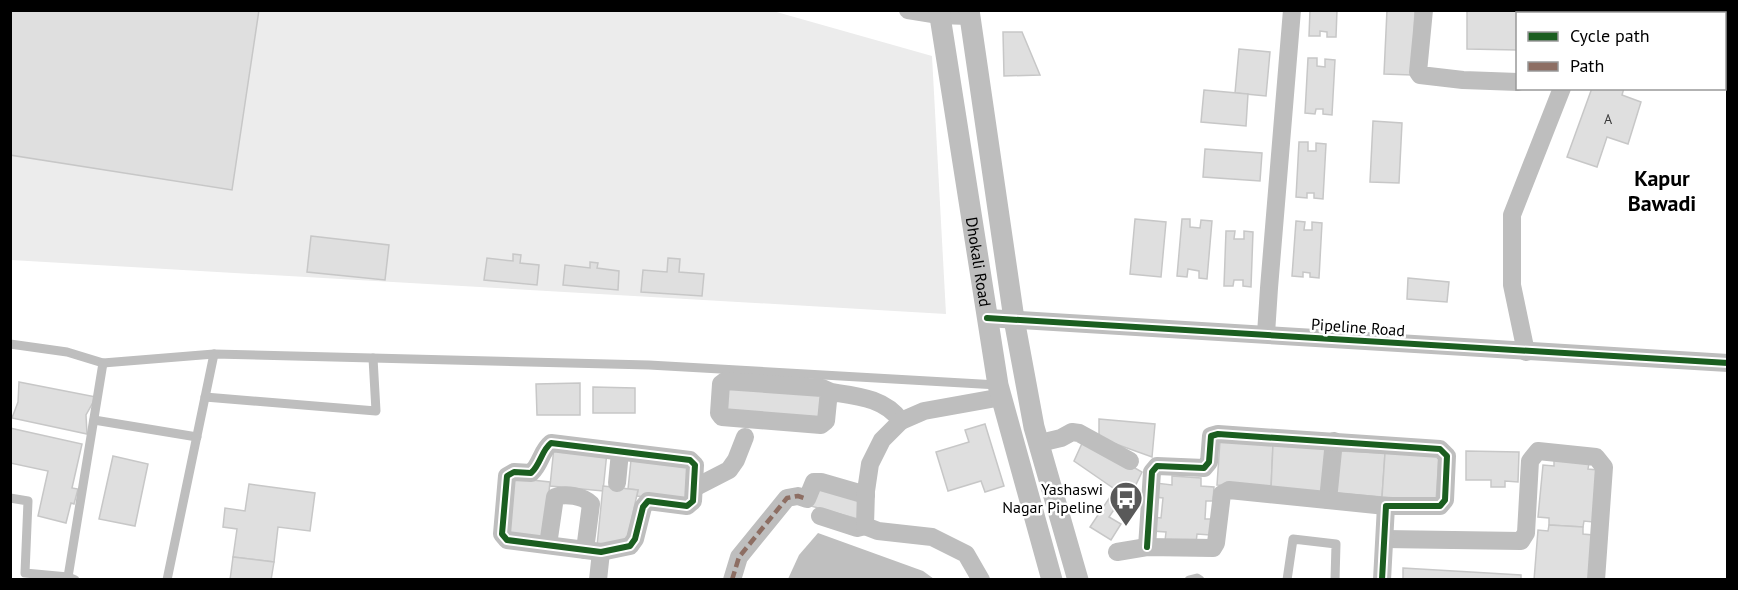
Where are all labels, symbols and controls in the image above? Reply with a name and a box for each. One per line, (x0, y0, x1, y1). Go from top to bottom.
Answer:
legend (1516, 12, 1726, 90)
text: Cycle path (1570, 24, 1650, 47)
text: Path (1570, 54, 1604, 77)
house number: A (1604, 110, 1613, 128)
district label: Kapur Bawadi (1628, 164, 1696, 217)
street label: Dhokali Road (962, 216, 996, 308)
street label: Pipeline Road (1310, 314, 1406, 340)
place label: Yashaswi Nagar Pipeline (1002, 479, 1103, 517)
bus stop icon: Yashaswi Nagar Pipeline (1108, 480, 1144, 527)

